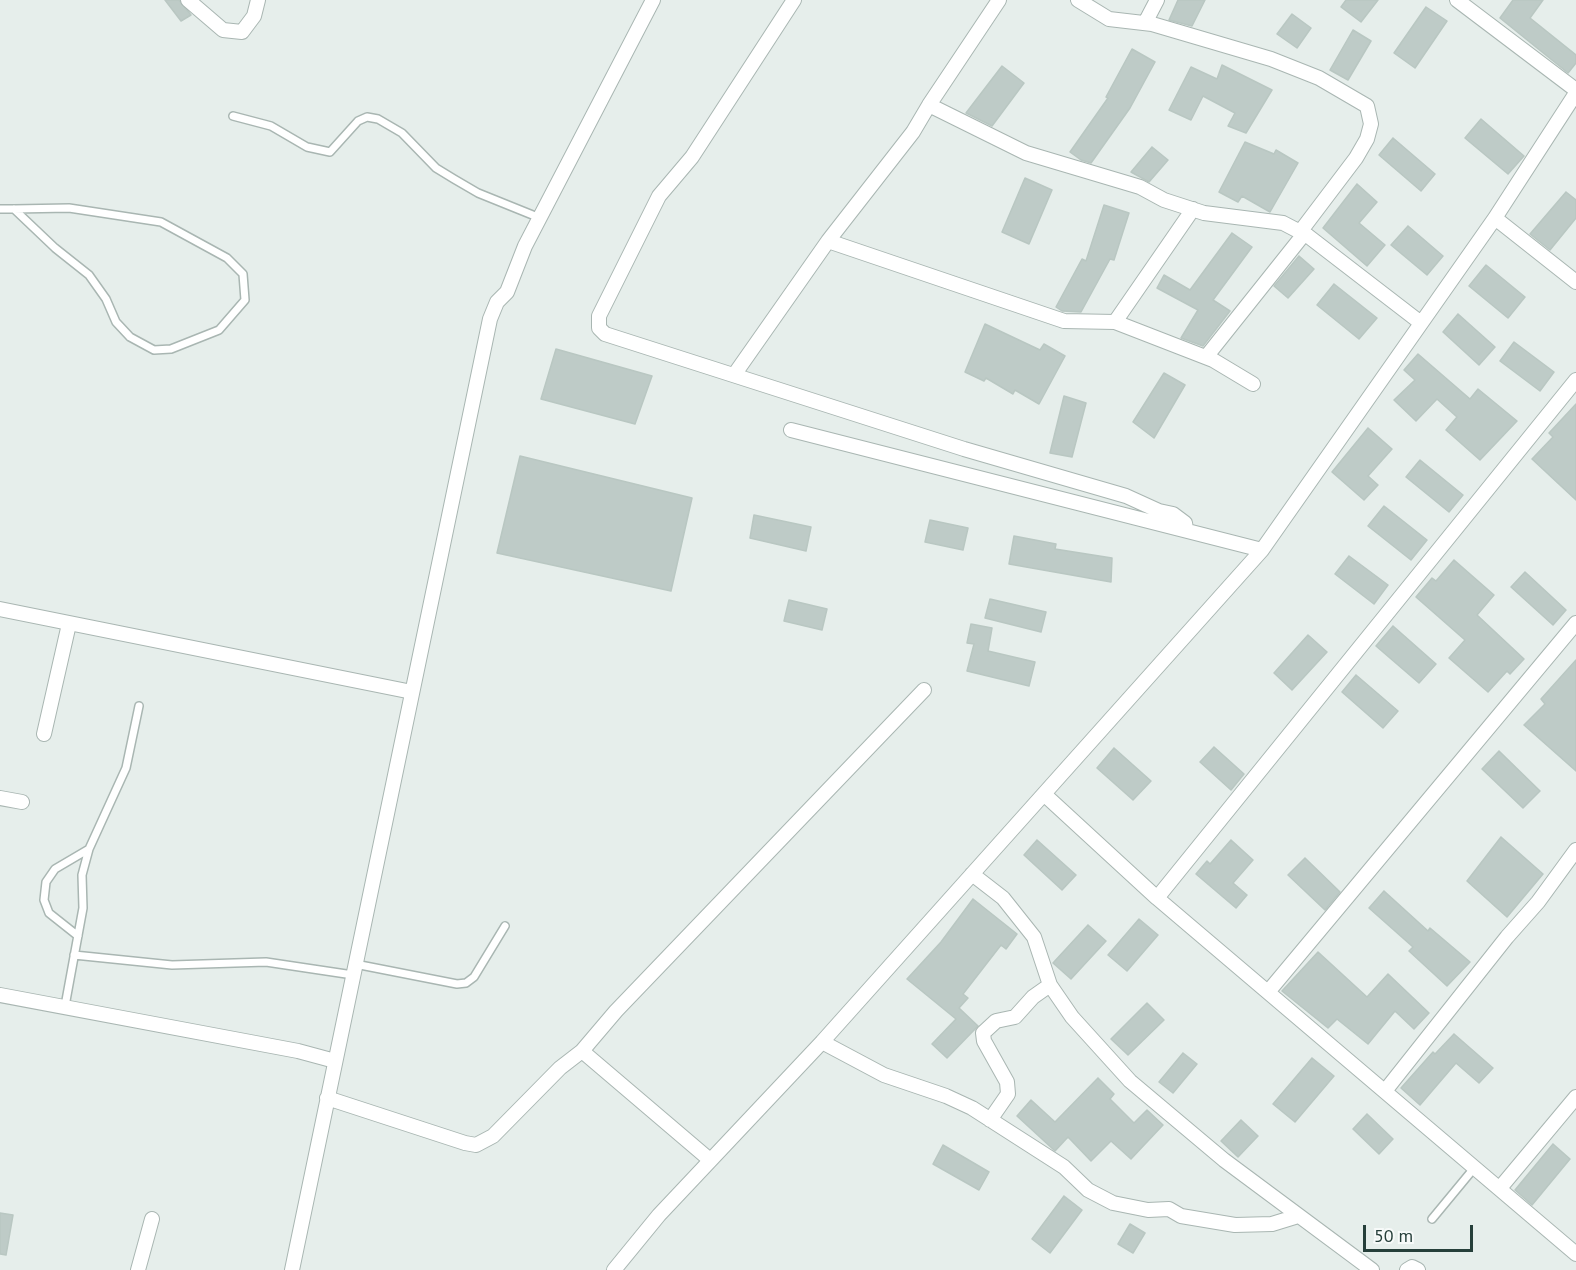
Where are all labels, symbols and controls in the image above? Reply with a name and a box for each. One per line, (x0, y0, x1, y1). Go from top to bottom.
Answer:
scale bar (1366, 1213, 1476, 1251)
text: 50 m (1374, 1224, 1413, 1247)

